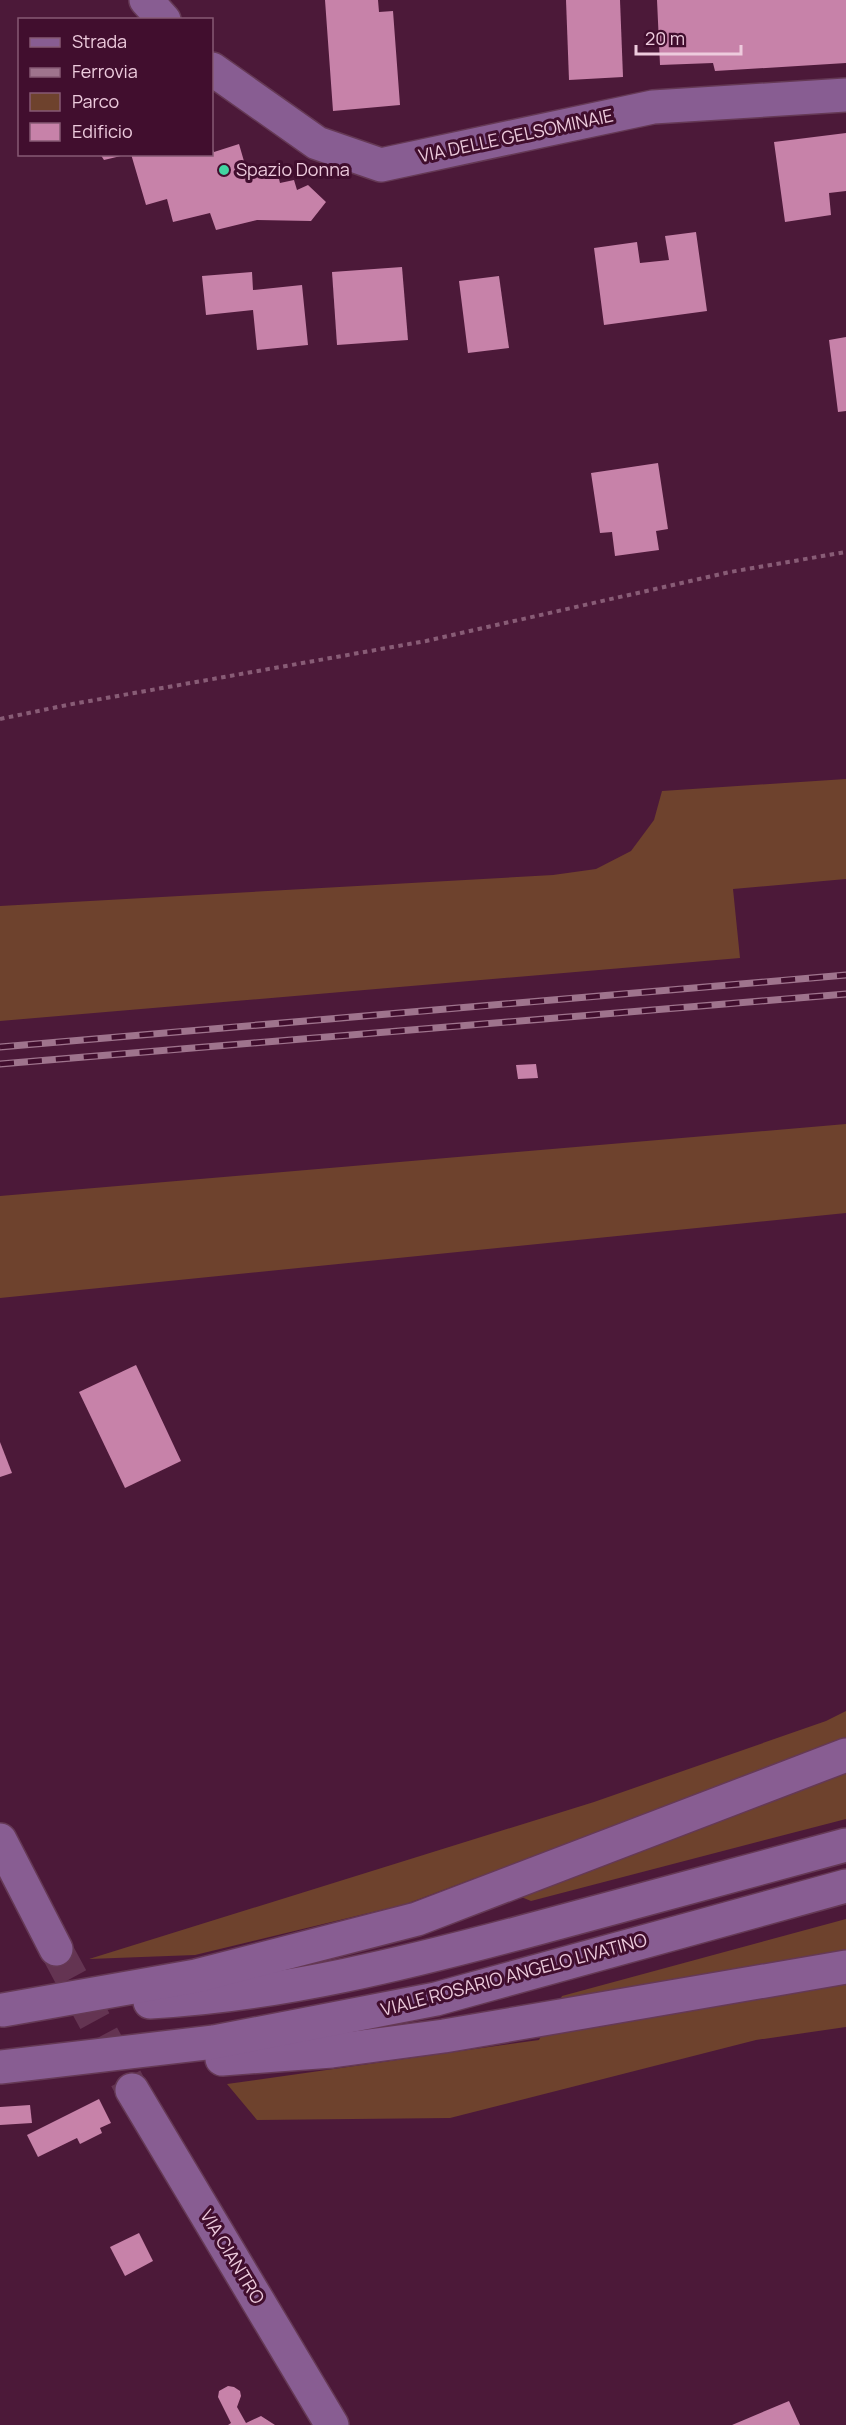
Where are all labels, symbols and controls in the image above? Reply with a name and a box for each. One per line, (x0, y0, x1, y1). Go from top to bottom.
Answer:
legend (18, 18, 213, 156)
scale bar (636, 18, 741, 56)
text: 20 m (645, 26, 685, 50)
text: Strada (72, 29, 127, 53)
text: Ferrovia (72, 59, 138, 83)
text: Parco (72, 89, 119, 113)
street label: VIA DELLE GELSOMINAIE (416, 103, 615, 167)
text: Edificio (72, 119, 133, 143)
place label: Spazio Donna (236, 157, 350, 181)
marker: Spazio Donna (217, 163, 231, 177)
street label: VIALE ROSARIO ANGELO LIVATINO (378, 1927, 649, 2021)
street label: VIA CIANTRO (195, 2205, 270, 2308)

